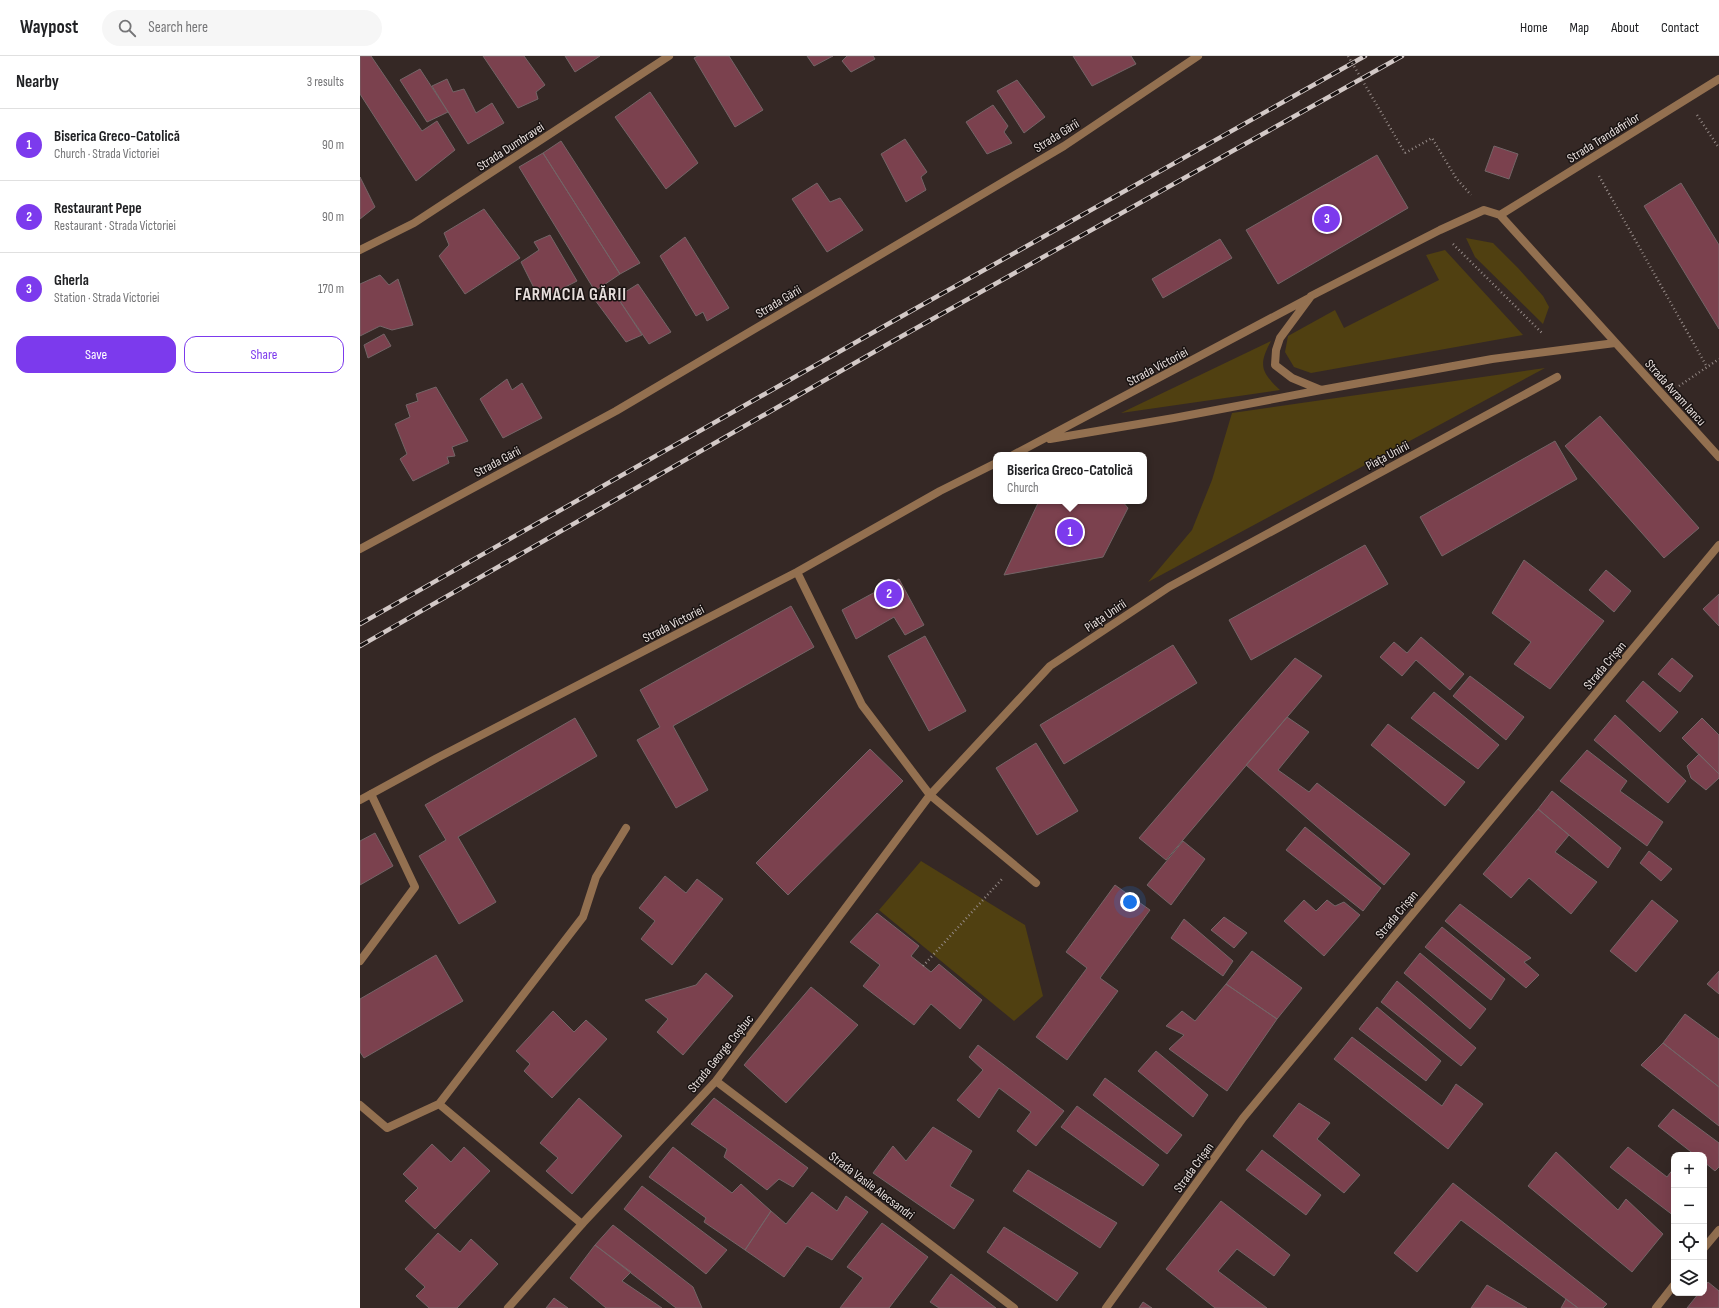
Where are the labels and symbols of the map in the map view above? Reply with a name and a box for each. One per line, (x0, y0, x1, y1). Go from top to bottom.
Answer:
street label: Strada Trandafirilor (1564, 109, 1643, 167)
street label: Strada Gării (1031, 116, 1082, 156)
street label: Strada Dumbravei (474, 119, 547, 175)
pin: 3 (1314, 204, 1340, 234)
street label: Strada Gării (753, 282, 804, 322)
district label: FARMACIA GĂRII (515, 285, 627, 305)
street label: Strada Victoriei (1124, 344, 1191, 390)
street label: Strada Avram Iancu (1641, 356, 1709, 429)
street label: Piața Unirii (1363, 438, 1412, 474)
street label: Strada Gării (471, 443, 524, 481)
pin: 1 (1057, 517, 1083, 547)
pin: 2 (876, 579, 902, 609)
street label: Piața Unirii (1082, 596, 1129, 636)
street label: Strada Victoriei (640, 602, 707, 646)
street label: Strada Crișan (1580, 638, 1630, 693)
street label: Strada Crișan (1372, 887, 1422, 942)
your location (1120, 892, 1140, 912)
street label: Strada George Coșbuc (684, 1011, 757, 1096)
street label: Strada Crișan (1170, 1139, 1217, 1196)
street label: Strada Vasile Alecsandri (825, 1148, 917, 1223)

